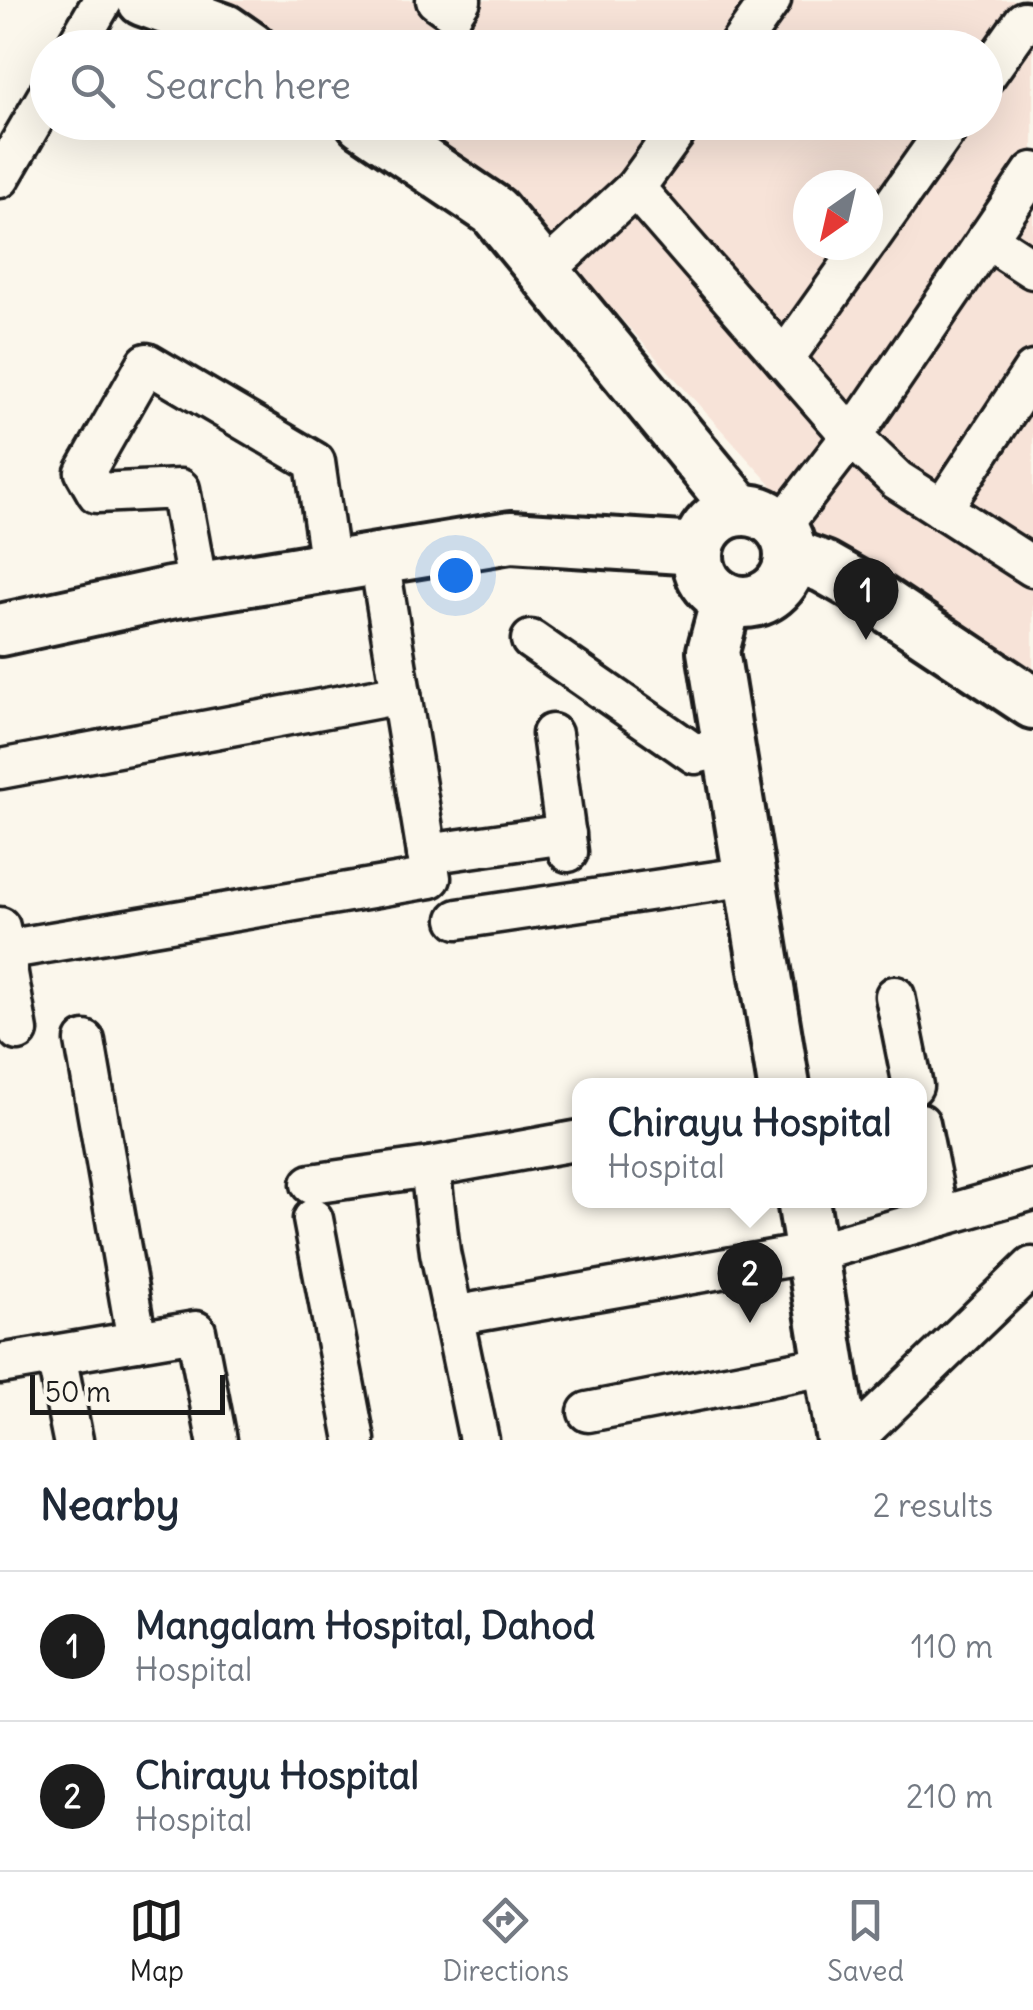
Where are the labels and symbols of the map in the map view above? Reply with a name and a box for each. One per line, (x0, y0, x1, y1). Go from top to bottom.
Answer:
north arrow (793, 170, 883, 260)
your location (430, 550, 481, 601)
pin: 1 (834, 558, 898, 640)
pin: 2 (718, 1240, 782, 1323)
scale bar (30, 1370, 225, 1414)

